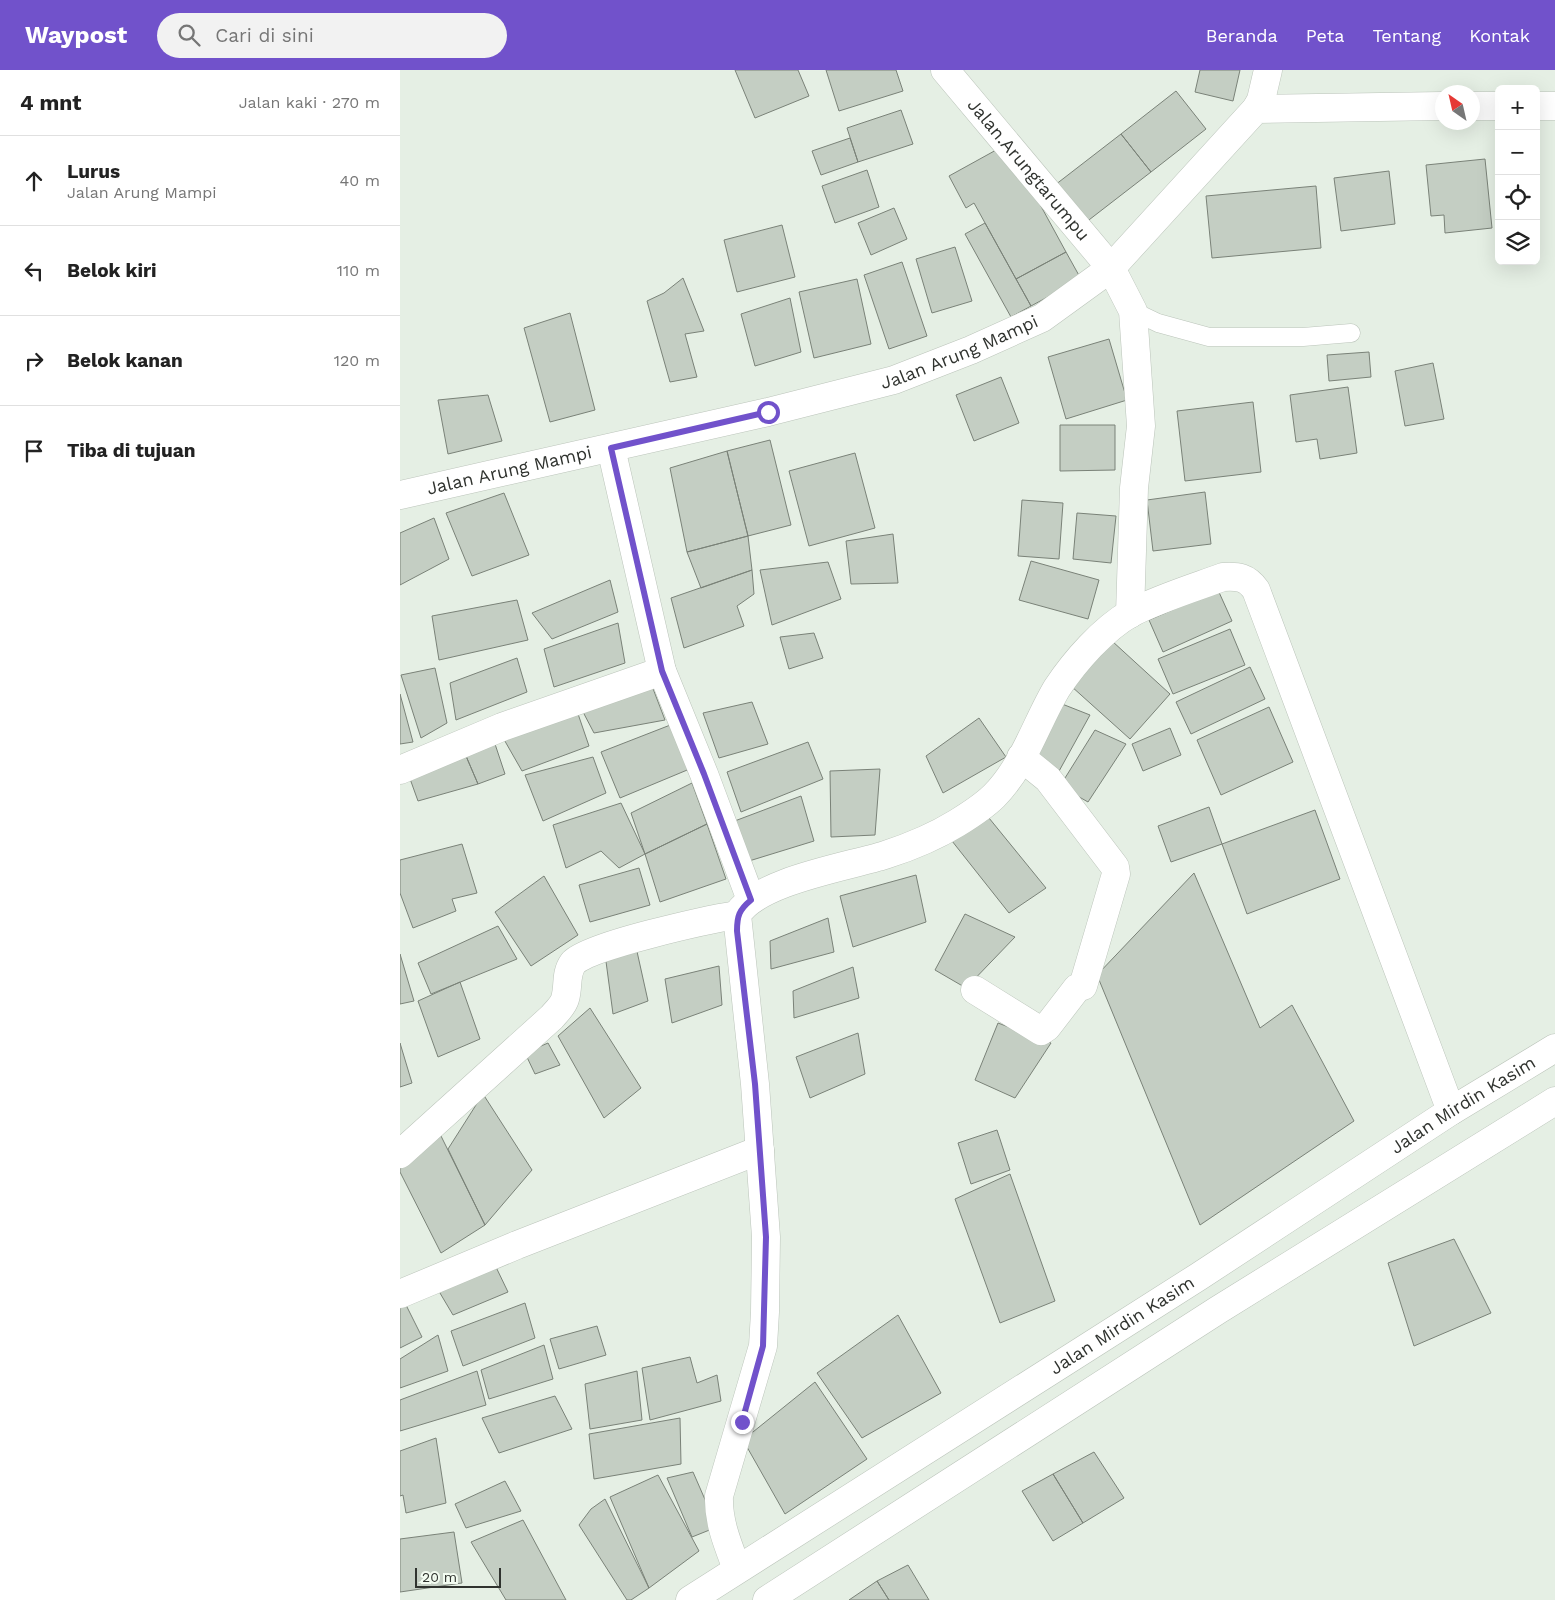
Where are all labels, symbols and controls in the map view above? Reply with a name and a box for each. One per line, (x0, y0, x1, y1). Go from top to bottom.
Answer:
search box (157, 13, 507, 58)
text: Waypost (25, 21, 127, 49)
icon: search (175, 21, 203, 49)
text: Cari di sini (215, 24, 314, 47)
text: Beranda (1206, 25, 1278, 46)
text: Peta (1306, 25, 1344, 46)
text: Tentang (1372, 25, 1441, 46)
text: Kontak (1469, 25, 1530, 46)
north arrow (1435, 85, 1480, 130)
map controls (1495, 85, 1540, 265)
button: + (1495, 85, 1540, 130)
text: 4 mnt (20, 90, 81, 115)
text: Jalan kaki · 270 m (239, 93, 380, 112)
street label: Jalan.Arungtarumpu (963, 94, 1094, 245)
button: − (1495, 130, 1540, 175)
text: Lurus (67, 160, 120, 183)
icon: ahead (20, 167, 48, 195)
text: 40 m (340, 171, 380, 190)
button: locate (1495, 175, 1540, 220)
text: Jalan Arung Mampi (67, 183, 217, 202)
button: layers (1495, 220, 1540, 265)
icon: left (20, 257, 48, 285)
text: Belok kiri (67, 259, 157, 282)
text: 110 m (337, 261, 380, 280)
street label: Jalan Arung Mampi (878, 310, 1041, 393)
icon: right (20, 347, 48, 375)
text: Belok kanan (67, 349, 183, 372)
text: 120 m (334, 351, 380, 370)
route start (757, 401, 780, 424)
icon: arrive (20, 437, 48, 465)
text: Tiba di tujuan (67, 439, 196, 462)
street label: Jalan Arung Mampi (425, 441, 594, 499)
street label: Jalan Mirdin Kasim (1386, 1051, 1539, 1158)
street label: Jalan Mirdin Kasim (1046, 1271, 1198, 1379)
route end (731, 1411, 754, 1434)
scale bar (415, 1565, 501, 1588)
text: 20 m (422, 1569, 457, 1585)

